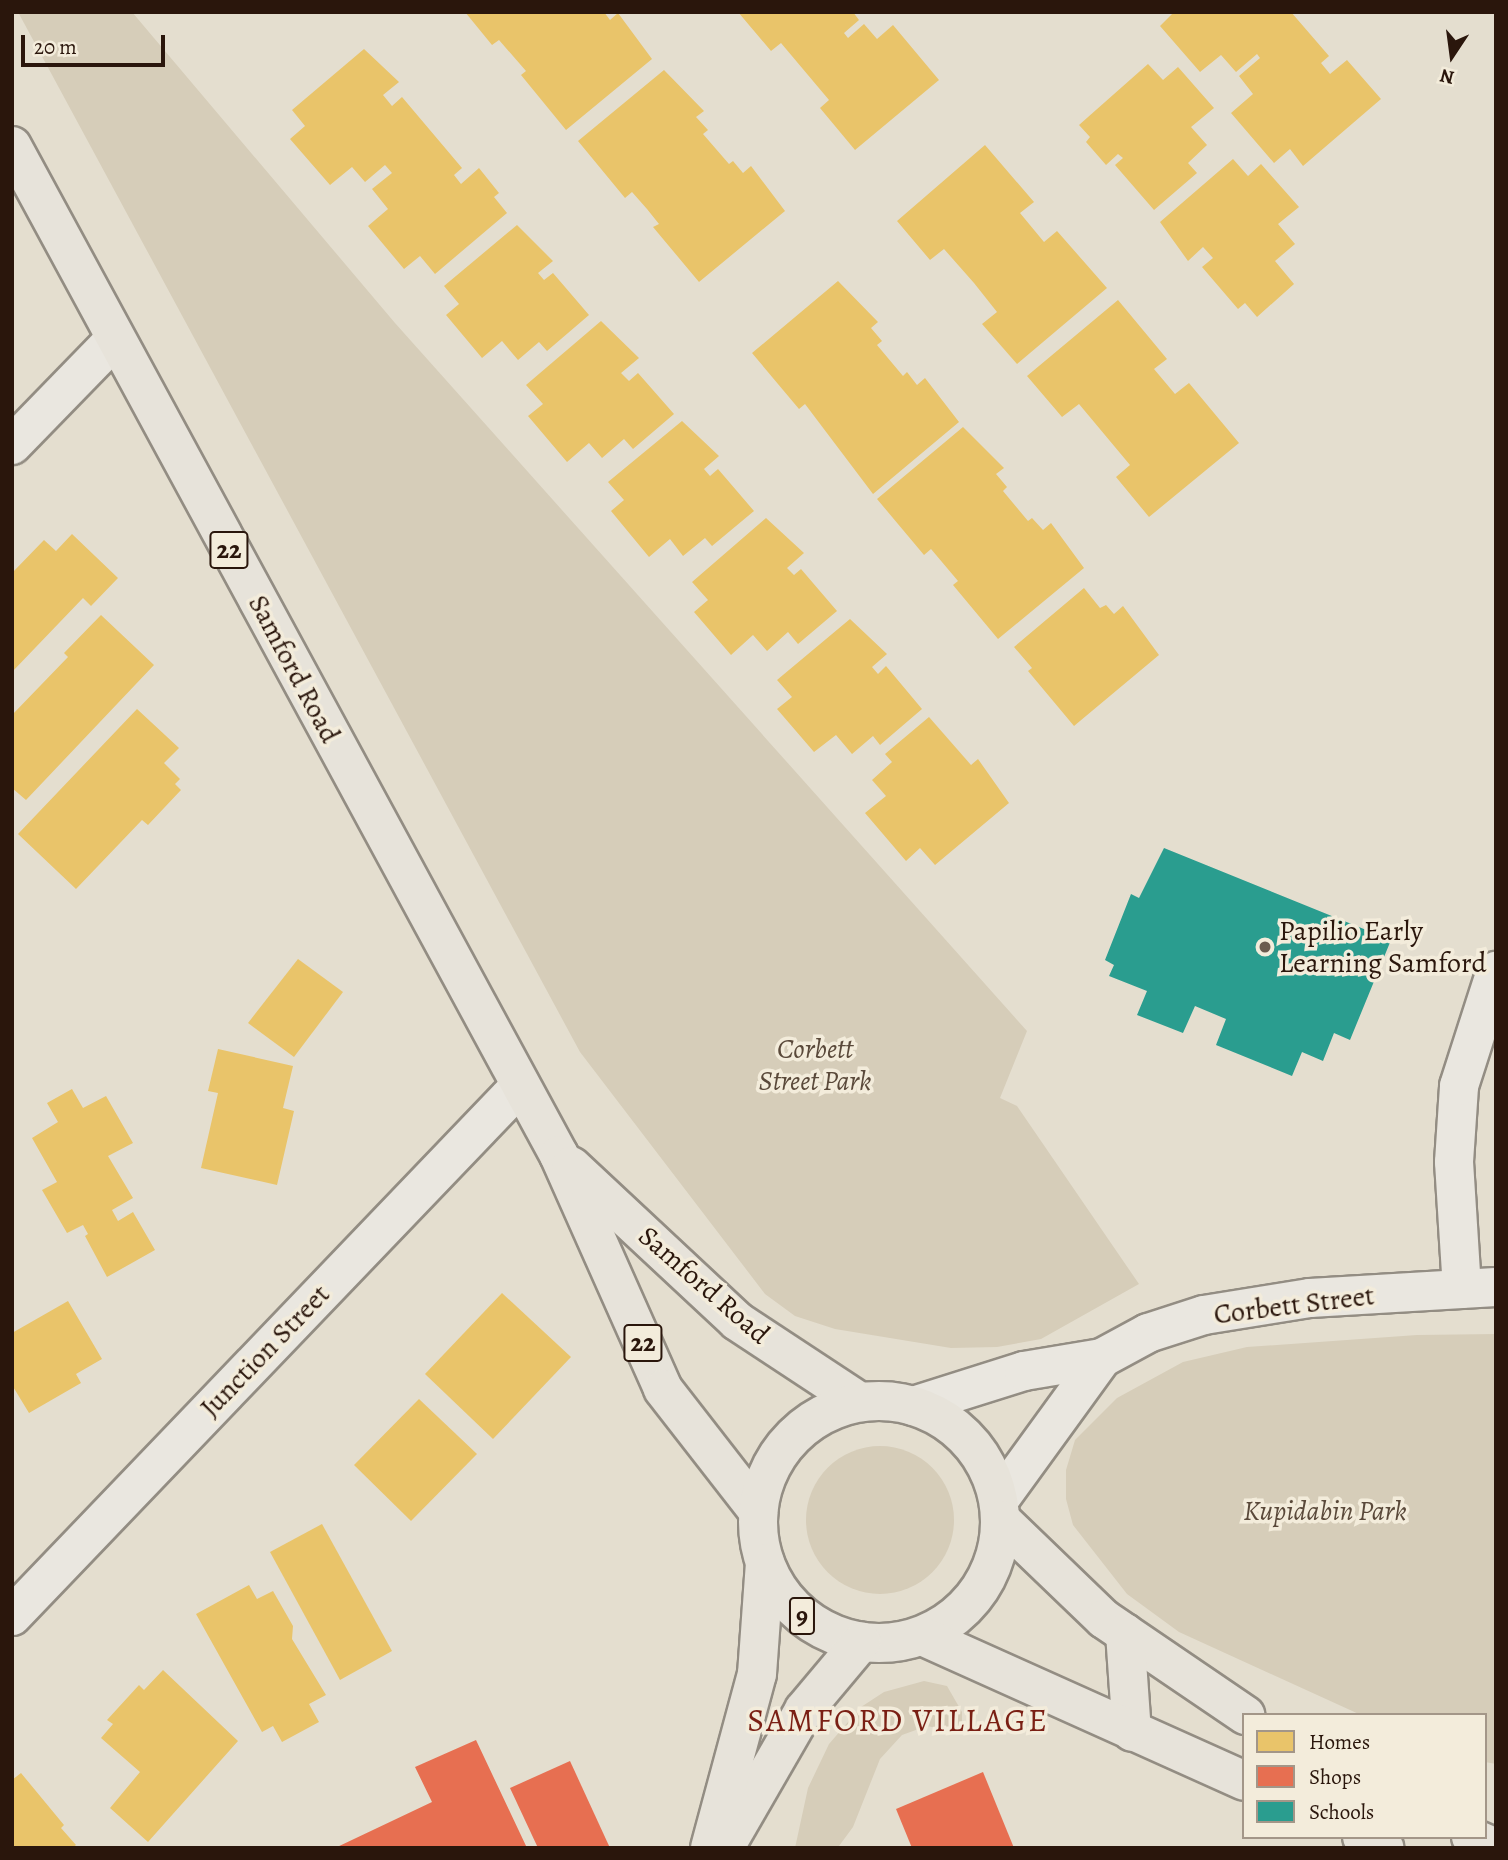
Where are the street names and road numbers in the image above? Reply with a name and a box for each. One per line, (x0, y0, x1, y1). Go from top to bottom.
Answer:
road number: 22 (208, 528, 250, 572)
street label: Samford Road (241, 589, 347, 749)
street label: Samford Road (632, 1219, 776, 1351)
street label: Junction Street (193, 1278, 337, 1424)
street label: Corbett Street (1212, 1278, 1376, 1332)
road number: 22 (622, 1320, 664, 1366)
road number: 9 (788, 1594, 816, 1638)

